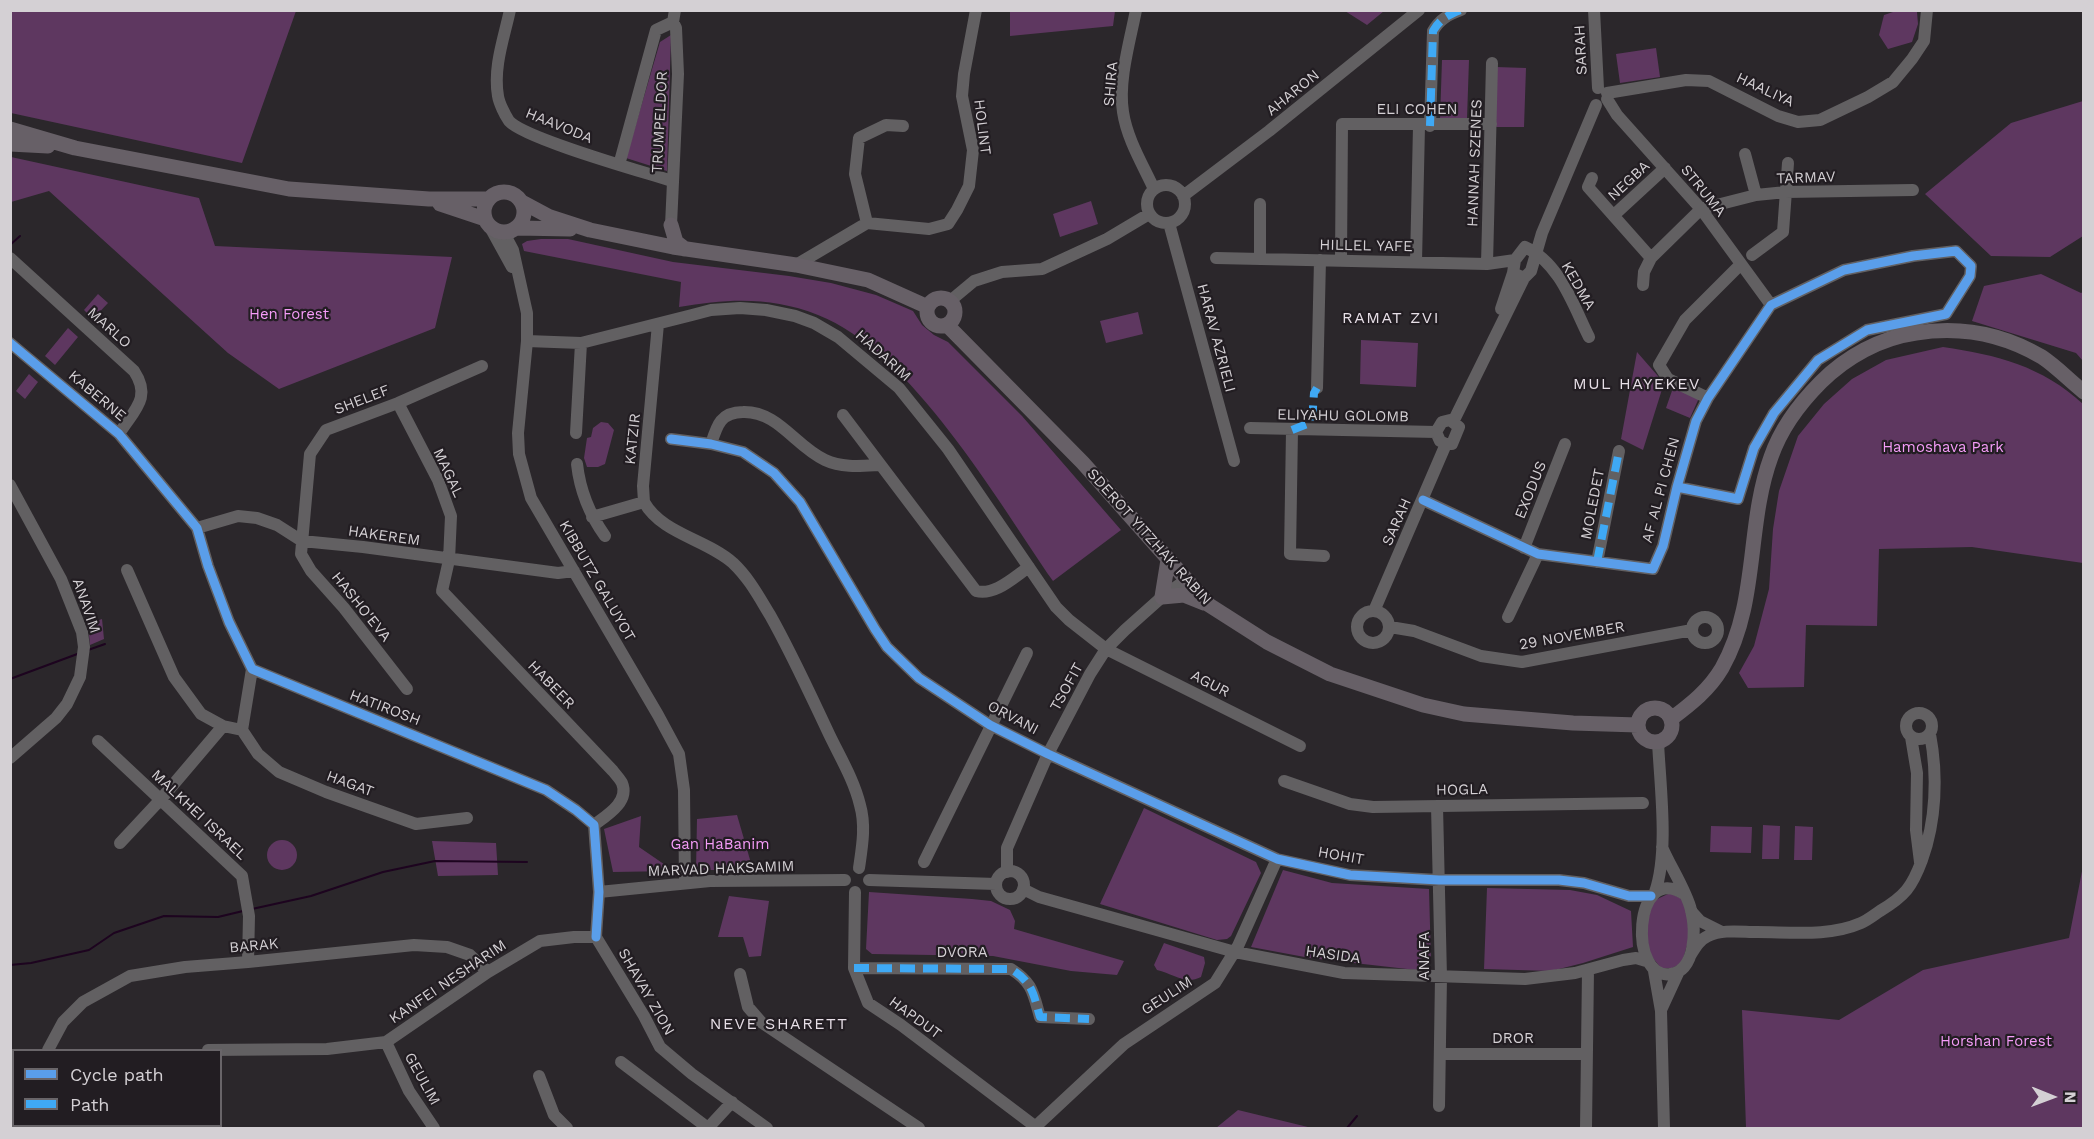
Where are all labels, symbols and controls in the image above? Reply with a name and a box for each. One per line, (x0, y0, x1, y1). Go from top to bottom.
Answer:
street label: SARAH (1571, 24, 1591, 76)
street label: SHIRA (1100, 61, 1122, 107)
street label: AHARON (1263, 66, 1323, 120)
street label: HAALIYA (1733, 69, 1797, 111)
street label: TRUMPELDOR (648, 71, 672, 173)
street label: HOLINT (970, 98, 994, 156)
street label: HANNAH SZENES (1464, 99, 1486, 227)
street label: ELI COHEN (1376, 101, 1458, 119)
street label: HAAVODA (523, 104, 595, 148)
street label: NEGBA (1604, 157, 1654, 205)
street label: STRUMA (1677, 161, 1729, 221)
street label: TARMAV (1776, 168, 1836, 188)
street label: HILLEL YAFE (1319, 236, 1413, 256)
street label: KEDMA (1557, 259, 1599, 313)
street label: HARAV AZRIELI (1193, 282, 1239, 394)
street label: MARLO (83, 304, 135, 352)
park label: Hen Forest (249, 306, 329, 324)
district label: RAMAT ZVI (1342, 308, 1440, 328)
street label: HADARIM (852, 326, 914, 386)
street label: KABERNE (65, 367, 129, 425)
district label: MUL HAYEKEV (1573, 374, 1701, 394)
street label: SHELEF (332, 381, 392, 419)
street label: ELIYAHU GOLOMB (1277, 406, 1409, 426)
street label: KATZIR (621, 413, 645, 465)
street label: AF AL PI CHEN (1638, 435, 1684, 545)
park label: Hamoshava Park (1882, 439, 2004, 457)
street label: MAGAL (429, 446, 467, 500)
street label: EXODUS (1511, 459, 1551, 521)
street label: SDEROT YITZHAK RABIN (1083, 465, 1215, 609)
street label: MOLEDET (1577, 467, 1609, 541)
street label: SARAH (1379, 495, 1415, 549)
street label: KIBBUTZ GALUYOT (555, 517, 639, 645)
street label: HAKEREM (347, 522, 421, 550)
street label: HASHO'EVA (327, 569, 395, 645)
street label: ANAVIM (68, 576, 104, 636)
street label: 29 NOVEMBER (1518, 618, 1626, 654)
street label: HABEER (524, 657, 578, 713)
street label: TSOFIT (1047, 660, 1087, 714)
street label: AGUR (1188, 667, 1232, 701)
street label: HATIROSH (347, 686, 423, 730)
street label: ORVANI (984, 697, 1042, 739)
street label: MALKHEI ISRAEL (147, 766, 251, 864)
street label: HAGAT (324, 767, 376, 801)
street label: HOGLA (1436, 781, 1488, 799)
park label: Gan HaBanim (670, 836, 770, 854)
street label: HOHIT (1316, 843, 1366, 869)
street label: MARVAD HAKSAMIM (647, 857, 795, 881)
street label: ANAFA (1416, 932, 1434, 980)
street label: BARAK (229, 935, 279, 957)
street label: KANFEI NESHARIM (386, 936, 510, 1028)
street label: HASIDA (1304, 942, 1362, 968)
street label: DVORA (936, 944, 988, 962)
street label: SHAVAY ZION (614, 945, 678, 1039)
street label: GEULIM (1138, 973, 1196, 1019)
street label: HAPDUT (885, 993, 945, 1043)
district label: NEVE SHARETT (710, 1014, 848, 1034)
street label: DROR (1492, 1030, 1534, 1048)
park label: Horshan Forest (1940, 1033, 2052, 1051)
legend (12, 1049, 222, 1127)
street label: GEULIM (400, 1050, 444, 1108)
text: Cycle path (70, 1064, 164, 1085)
north arrow (2022, 1067, 2082, 1127)
text: N (2061, 1091, 2080, 1103)
text: Path (70, 1094, 110, 1115)

